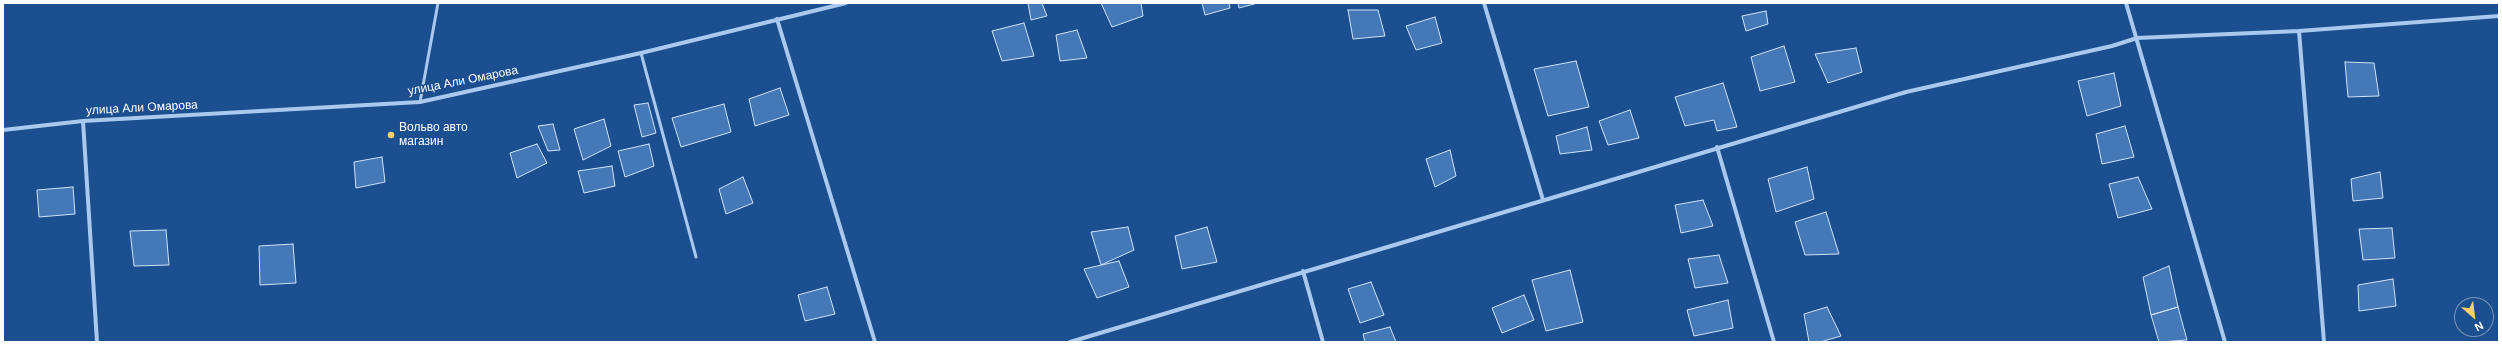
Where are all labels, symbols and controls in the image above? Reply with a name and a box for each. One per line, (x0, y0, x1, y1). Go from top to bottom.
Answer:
street label: улица Али Омарова (407, 63, 519, 99)
street label: улица Али Омарова (86, 98, 198, 118)
place label: Вольво авто магазин (399, 121, 468, 149)
marker: Вольво авто магазин (386, 130, 396, 140)
north arrow (2454, 297, 2494, 337)
text: N (2473, 320, 2485, 334)

